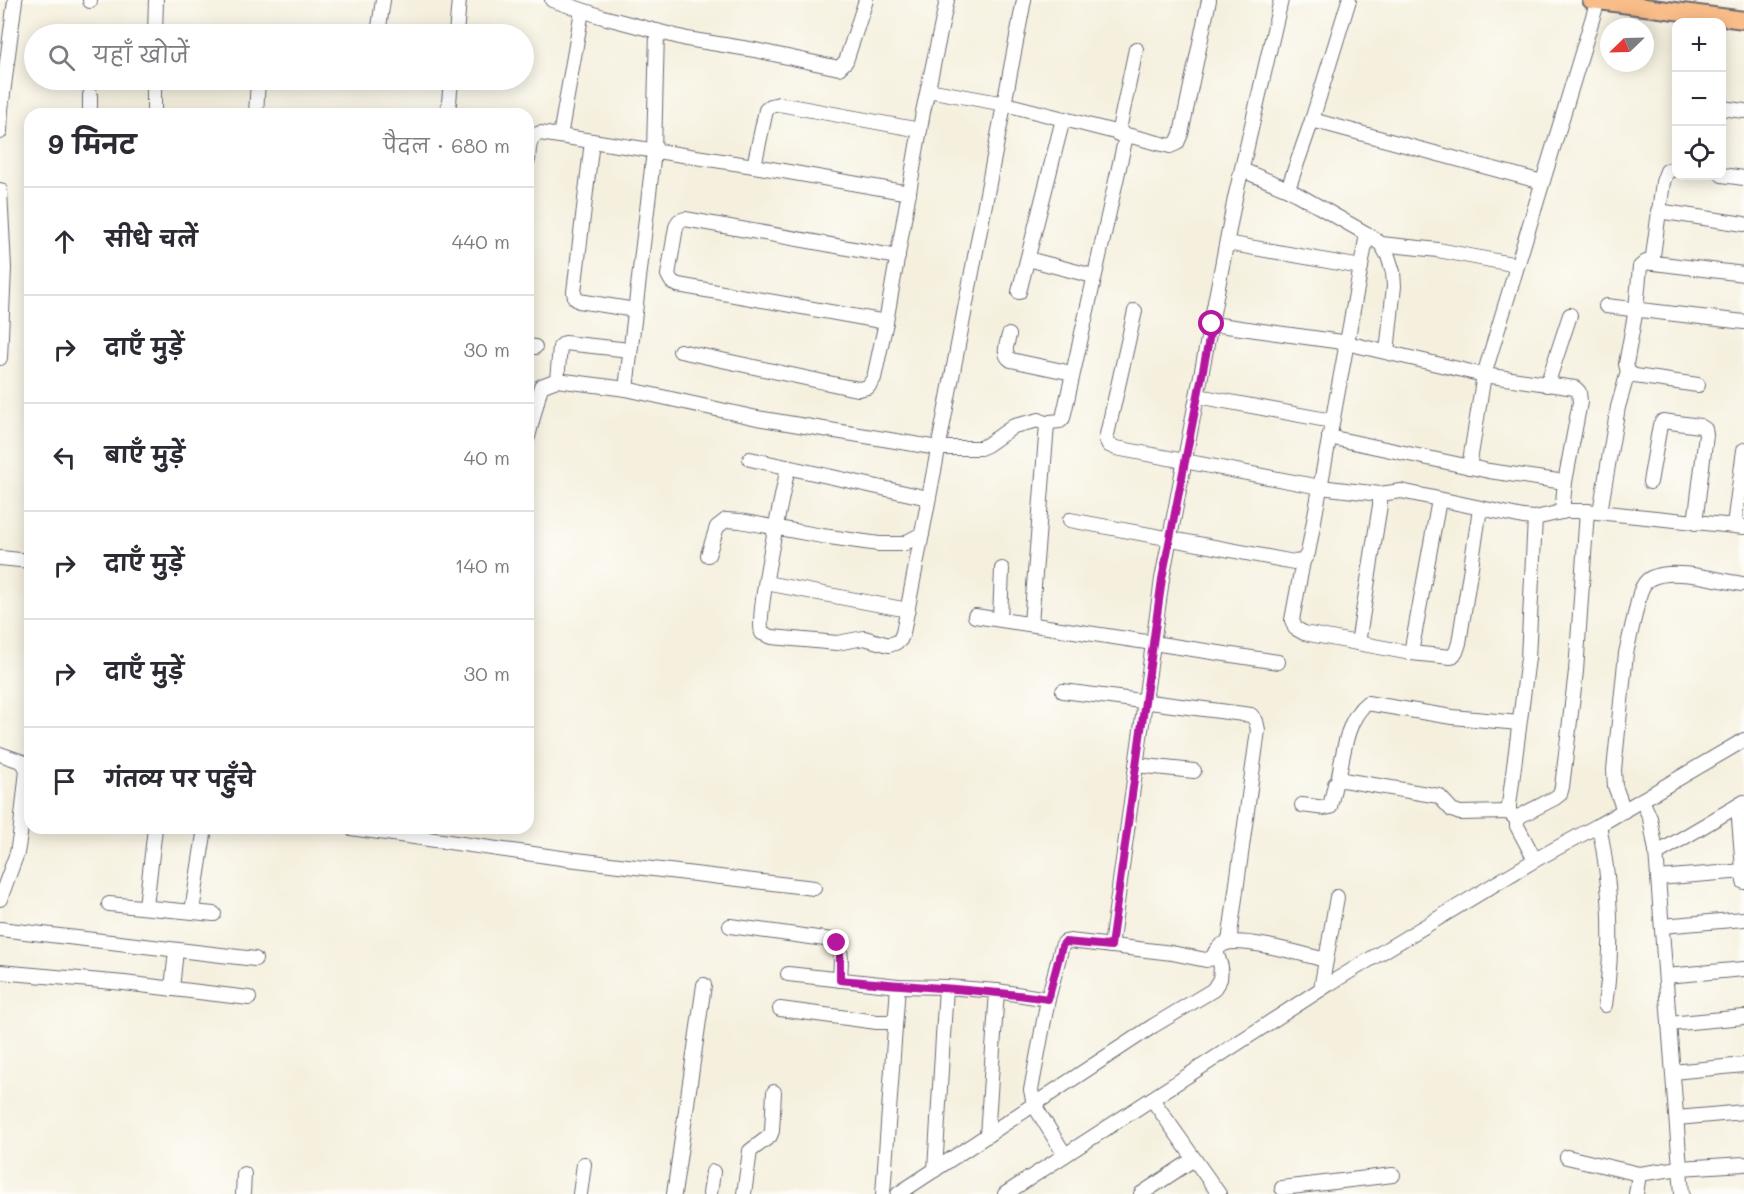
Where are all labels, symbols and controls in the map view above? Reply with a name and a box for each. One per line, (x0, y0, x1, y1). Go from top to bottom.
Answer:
north arrow (1600, 18, 1654, 72)
map controls (1672, 18, 1726, 180)
button: + (1672, 18, 1726, 72)
search box (24, 24, 534, 90)
text: यहाँ खोजें (93, 40, 189, 69)
icon: search (45, 41, 78, 74)
button: − (1672, 72, 1726, 126)
button: locate (1672, 126, 1726, 180)
text: 9 मिनट (48, 127, 136, 161)
text: पैदल · 680 m (383, 132, 510, 158)
text: सीधे चलें (105, 224, 197, 253)
icon: ahead (48, 225, 81, 258)
text: 440 m (452, 228, 510, 254)
route start (1198, 310, 1224, 336)
text: दाएँ मुड़ें (105, 332, 184, 361)
icon: right (48, 333, 81, 366)
text: 30 m (464, 336, 510, 362)
text: बाएँ मुड़ें (105, 440, 185, 469)
icon: left (48, 441, 81, 474)
text: 40 m (464, 444, 510, 470)
text: दाएँ मुड़ें (105, 548, 184, 577)
icon: right (48, 549, 81, 582)
text: 140 m (455, 552, 510, 578)
text: दाएँ मुड़ें (105, 656, 184, 685)
icon: right (48, 657, 81, 690)
text: 30 m (464, 660, 510, 686)
text: गंतव्य पर पहुँचे (105, 764, 255, 793)
icon: arrive (48, 765, 81, 798)
route end (823, 929, 849, 955)

